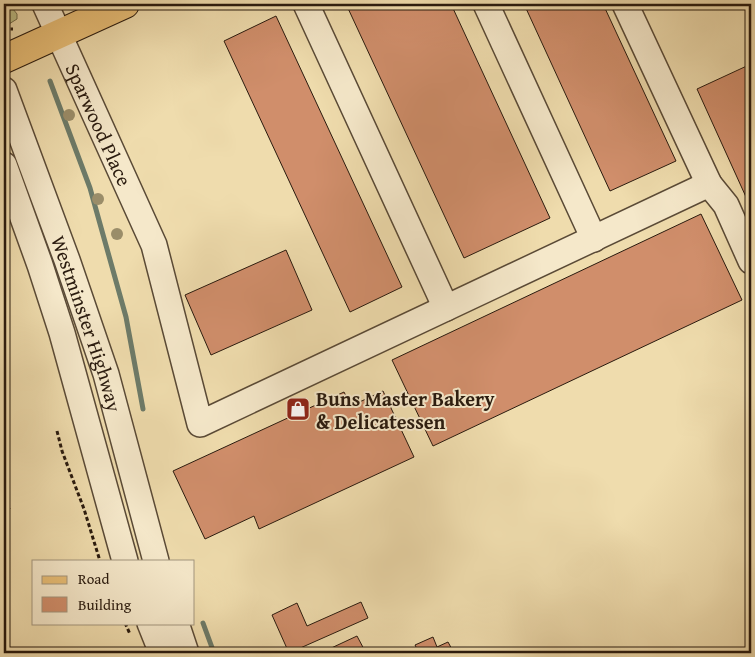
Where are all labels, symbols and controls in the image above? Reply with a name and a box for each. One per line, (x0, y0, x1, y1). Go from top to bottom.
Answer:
street label: Sparwood Place (59, 58, 140, 190)
street label: Westminster Highway (45, 231, 130, 415)
place label: Buns Master Bakery & Delicatessen (316, 384, 495, 436)
shop icon: Buns Master Bakery & Delicatessen (285, 396, 311, 422)
legend (32, 560, 195, 624)
text: Road (78, 568, 109, 589)
text: Building (78, 594, 132, 615)

